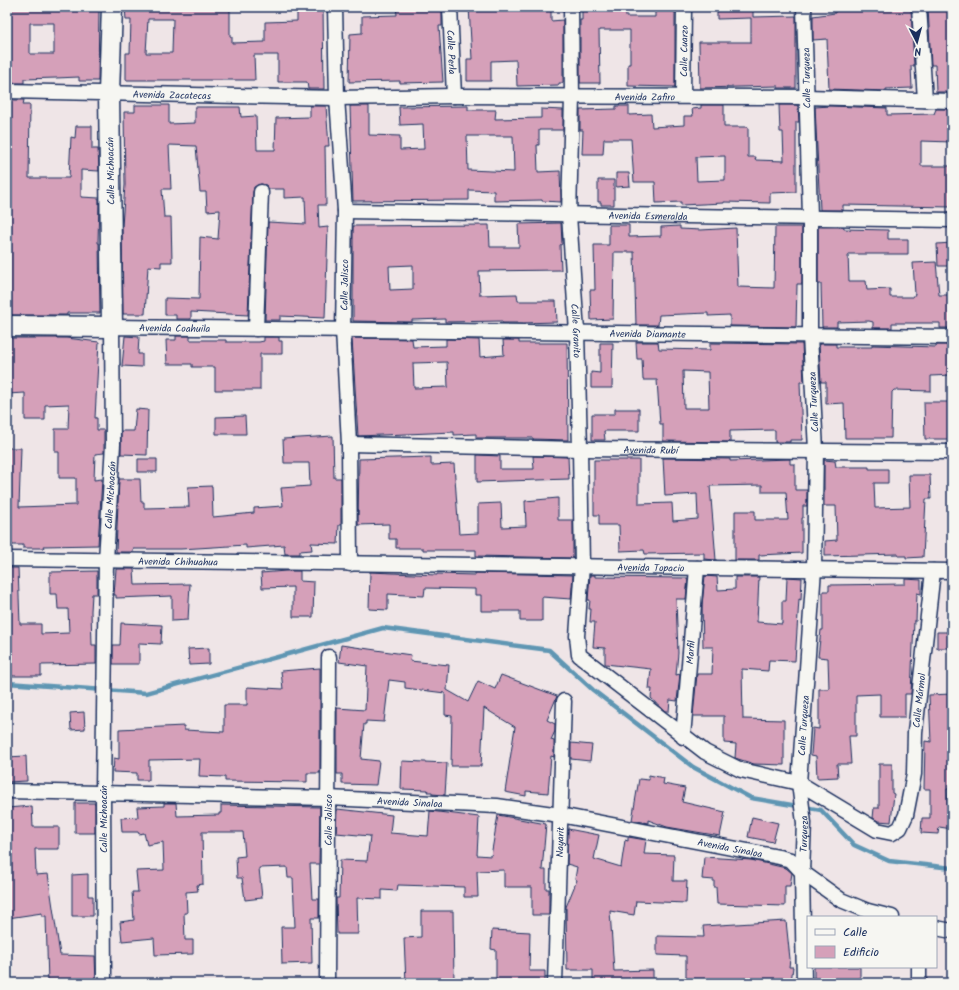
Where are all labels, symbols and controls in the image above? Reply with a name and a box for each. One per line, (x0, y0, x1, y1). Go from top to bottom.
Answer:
north arrow (897, 22, 937, 62)
street label: Calle Cuarzo (676, 25, 693, 77)
street label: Calle Perla (442, 29, 460, 75)
text: N (913, 42, 922, 60)
street label: Calle Turqueza (798, 47, 816, 108)
street label: Avenida Zacatecas (133, 87, 212, 104)
street label: Avenida Zafiro (615, 89, 676, 106)
street label: Calle Michoacán (102, 137, 120, 205)
street label: Avenida Esmeralda (608, 208, 688, 225)
street label: Calle Jalisco (337, 259, 353, 311)
street label: Calle Granito (566, 303, 585, 359)
street label: Avenida Coahuila (139, 320, 211, 337)
street label: Avenida Diamante (610, 326, 686, 343)
street label: Calle Turqueza (804, 371, 824, 433)
street label: Avenida Rubí (624, 442, 680, 459)
street label: Calle Michoacán (101, 461, 121, 530)
street label: Avenida Chihuahua (138, 554, 218, 571)
street label: Avenida Topacio (617, 560, 685, 577)
street label: Marfil (682, 639, 700, 665)
street label: Calle Mármol (909, 672, 931, 729)
street label: Calle Turqueza (794, 694, 814, 756)
street label: Calle Michoacán (96, 785, 112, 853)
street label: Avenida Sinaloa (377, 793, 443, 812)
street label: Calle Jalisco (321, 794, 337, 846)
street label: Turqueza (796, 814, 813, 853)
street label: Nayarit (552, 826, 569, 858)
street label: Avenida Sinaloa (696, 835, 764, 863)
legend (807, 916, 937, 968)
text: Calle (843, 923, 868, 942)
text: Edificio (843, 943, 879, 962)

